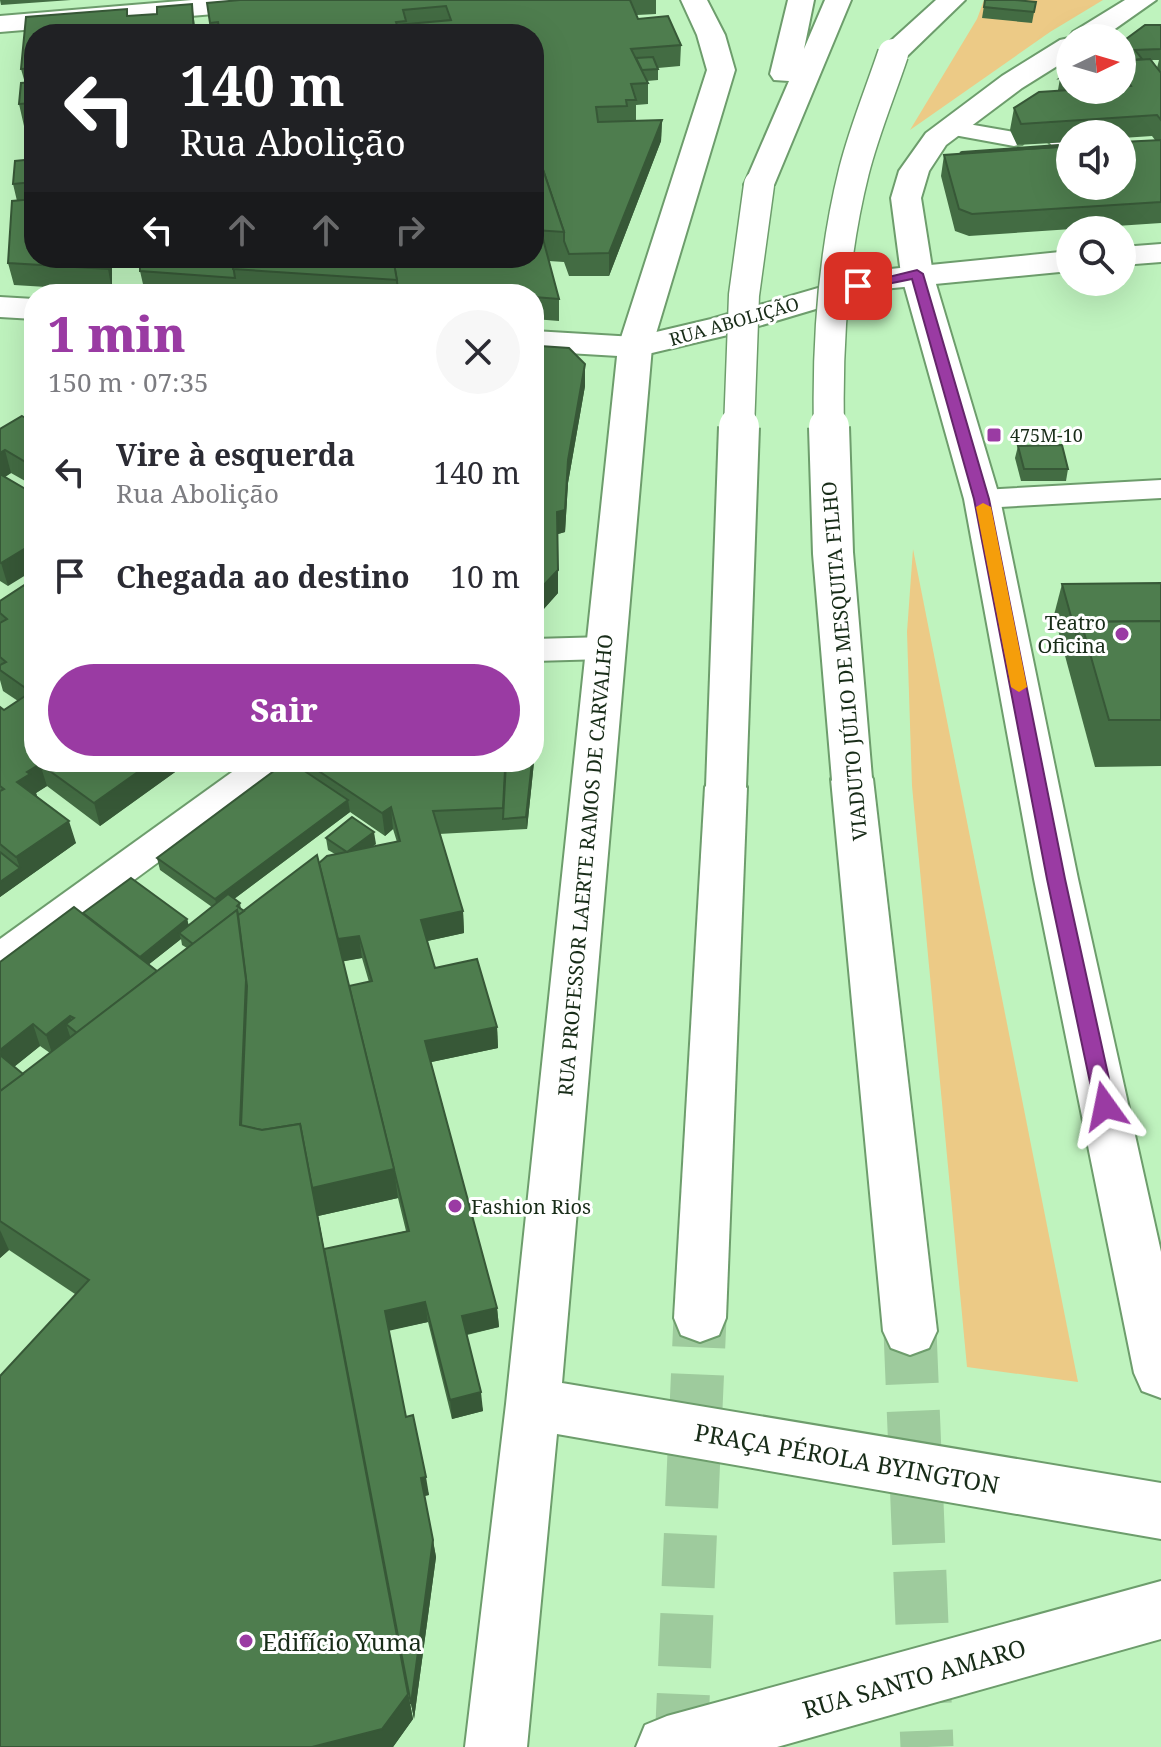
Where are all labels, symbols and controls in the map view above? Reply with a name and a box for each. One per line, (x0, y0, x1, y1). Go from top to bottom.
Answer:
north arrow (1056, 24, 1136, 104)
map controls (1056, 24, 1136, 296)
text: 140 m (180, 46, 345, 122)
icon: left (48, 56, 152, 160)
text: Rua Abolição (180, 118, 406, 167)
button: sound (1056, 120, 1136, 200)
icon: left (136, 208, 180, 252)
icon: ahead (220, 208, 264, 252)
icon: ahead (304, 208, 348, 252)
icon: right (388, 208, 432, 252)
button: search (1056, 216, 1136, 296)
pin (824, 252, 892, 320)
icon: arrive (836, 264, 880, 308)
street label: RUA ABOLIÇÃO (666, 291, 802, 351)
text: 1 min (48, 301, 186, 366)
button: close (436, 310, 520, 394)
text: 150 m · 07:35 (48, 364, 209, 400)
place label: 475M-10 (1010, 423, 1083, 447)
marker: 475M-10 (985, 426, 1003, 444)
text: Vire à esquerda (116, 434, 355, 475)
icon: left (48, 450, 92, 494)
text: 140 m (434, 452, 520, 493)
text: Rua Abolição (116, 475, 279, 511)
street label: VIADUTO JÚLIO DE MESQUITA FILHO (815, 480, 873, 842)
icon: arrive (48, 554, 92, 598)
text: Chegada ao destino (116, 556, 410, 597)
text: 10 m (450, 556, 520, 597)
place label: Teatro Oficina (1038, 609, 1106, 659)
marker: Teatro Oficina (1113, 625, 1131, 643)
street label: RUA PROFESSOR LAERTE RAMOS DE CARVALHO (551, 633, 619, 1097)
button: Sair (48, 664, 520, 756)
position arrow (1063, 1064, 1147, 1148)
place label: Fashion Rios (471, 1193, 591, 1220)
marker: Fashion Rios (446, 1197, 464, 1215)
street label: PRAÇA PÉROLA BYINGTON (692, 1415, 1002, 1501)
place label: Edifício Yuma (262, 1625, 422, 1658)
street label: RUA SANTO AMARO (798, 1630, 1030, 1726)
marker: Edifício Yuma (237, 1632, 255, 1650)

